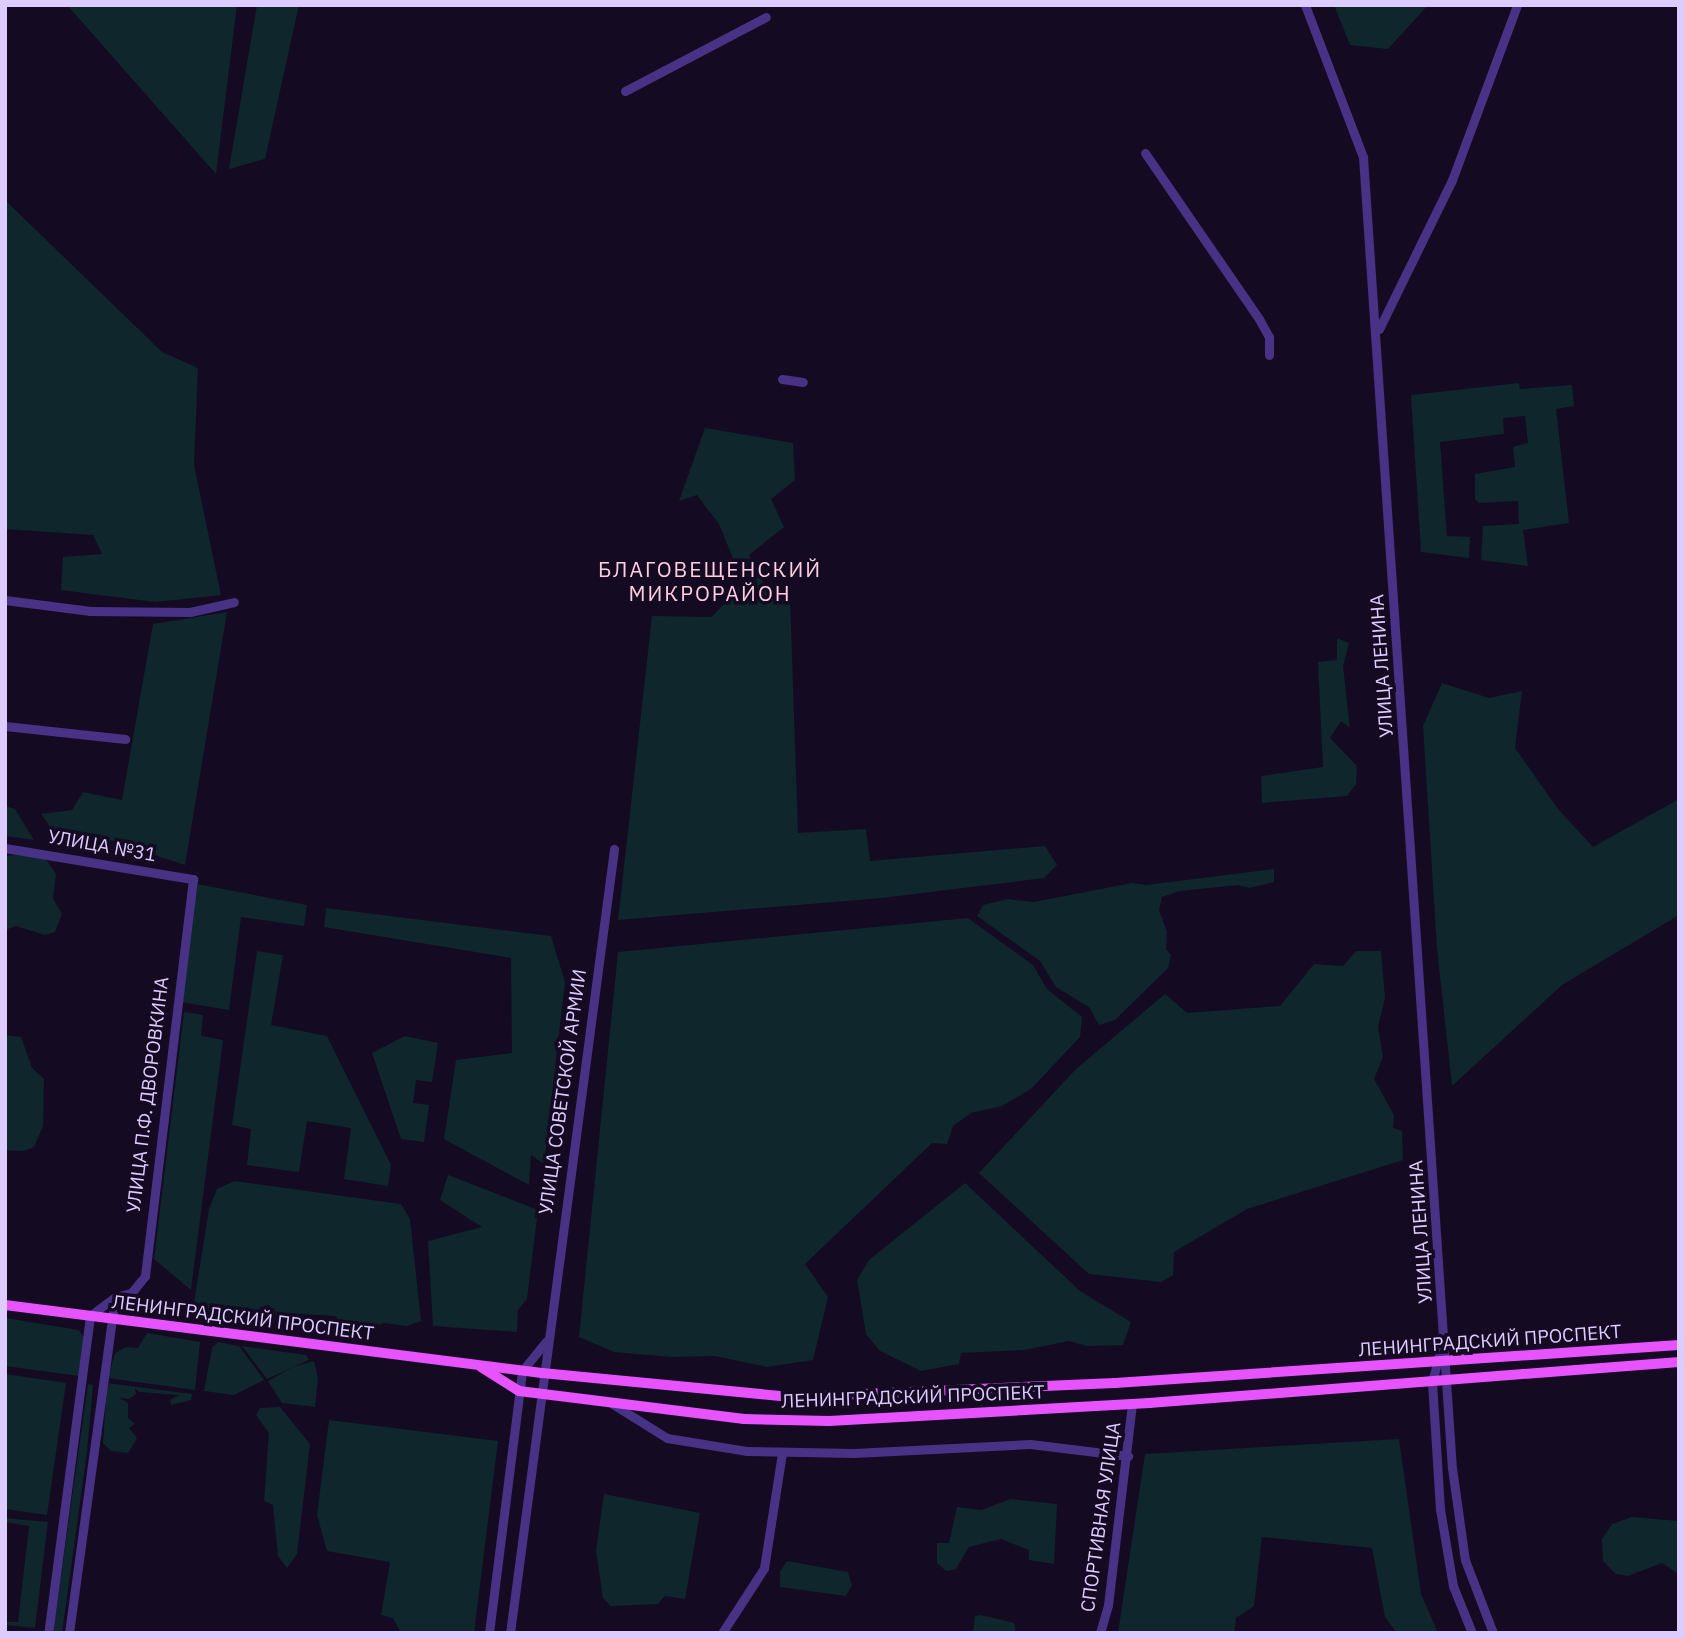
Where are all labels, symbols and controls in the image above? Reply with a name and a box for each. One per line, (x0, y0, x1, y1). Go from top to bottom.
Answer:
district label: БЛАГОВЕЩЕНСКИЙ МИКРОРАЙОН (600, 556, 820, 606)
street label: УЛИЦА ЛЕНИНА (1366, 593, 1398, 739)
street label: УЛИЦА №31 (46, 825, 158, 867)
street label: УЛИЦА СОВЕТСКОЙ АРМИИ (534, 968, 592, 1216)
street label: УЛИЦА П.Ф. ДВОРОВКИНА (122, 976, 174, 1214)
street label: УЛИЦА ЛЕНИНА (1405, 1159, 1437, 1305)
street label: ЛЕНИНГРАДСКИЙ ПРОСПЕКТ (111, 1291, 375, 1345)
street label: ЛЕНИНГРАДСКИЙ ПРОСПЕКТ (1358, 1320, 1622, 1362)
street label: ЛЕНИНГРАДСКИЙ ПРОСПЕКТ (781, 1381, 1045, 1413)
street label: СПОРТИВНАЯ УЛИЦА (1076, 1420, 1126, 1614)

